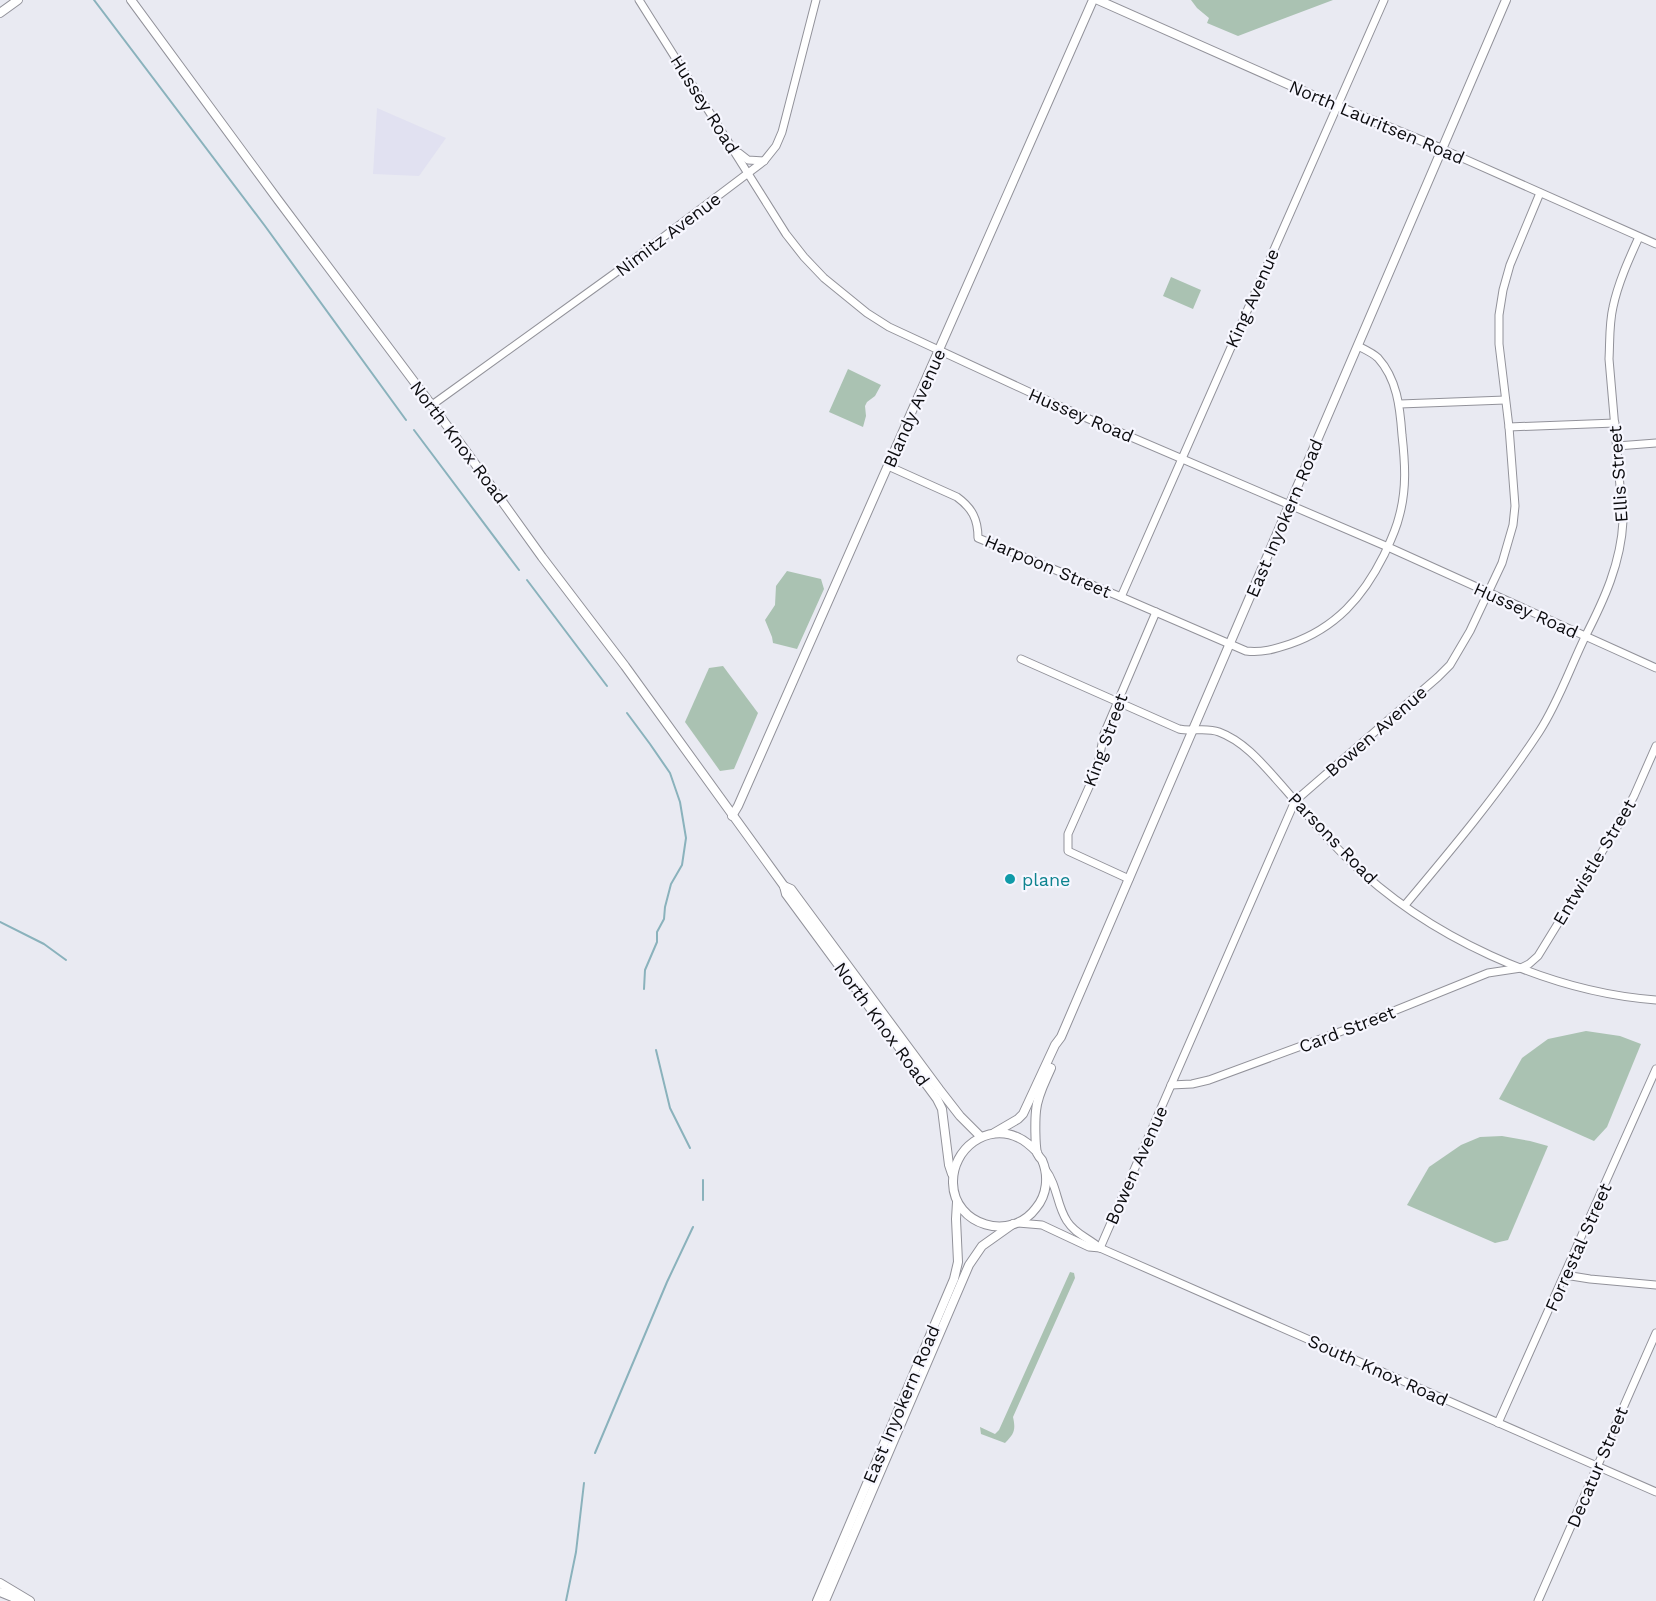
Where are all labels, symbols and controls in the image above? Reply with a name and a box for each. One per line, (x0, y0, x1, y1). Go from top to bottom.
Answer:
street label: Hussey Road (666, 51, 744, 157)
street label: North Lauritsen Road (1286, 76, 1468, 168)
street label: Nimitz Avenue (611, 188, 725, 280)
street label: King Avenue (1221, 245, 1283, 351)
street label: Blandy Avenue (878, 345, 950, 471)
street label: North Knox Road (406, 377, 512, 507)
street label: Hussey Road (1025, 383, 1137, 447)
street label: Ellis Street (1604, 424, 1632, 523)
street label: East Inyokern Road (1241, 436, 1327, 600)
street label: Harpoon Street (982, 530, 1115, 602)
street label: Hussey Road (1471, 578, 1581, 642)
street label: Bowen Avenue (1321, 681, 1431, 781)
street label: King Street (1078, 690, 1132, 789)
street label: Parsons Road (1284, 788, 1382, 888)
street label: Entwistle Street (1548, 795, 1640, 929)
place label: plane (1022, 869, 1071, 890)
marker: plane (1003, 872, 1017, 886)
street label: North Knox Road (830, 958, 934, 1090)
street label: Card Street (1296, 1001, 1398, 1057)
street label: Bowen Avenue (1100, 1102, 1172, 1228)
street label: Forrestal Street (1540, 1179, 1616, 1314)
street label: East Inyokern Road (858, 1322, 944, 1486)
street label: South Knox Road (1305, 1330, 1451, 1410)
street label: Decatur Street (1562, 1403, 1632, 1531)

